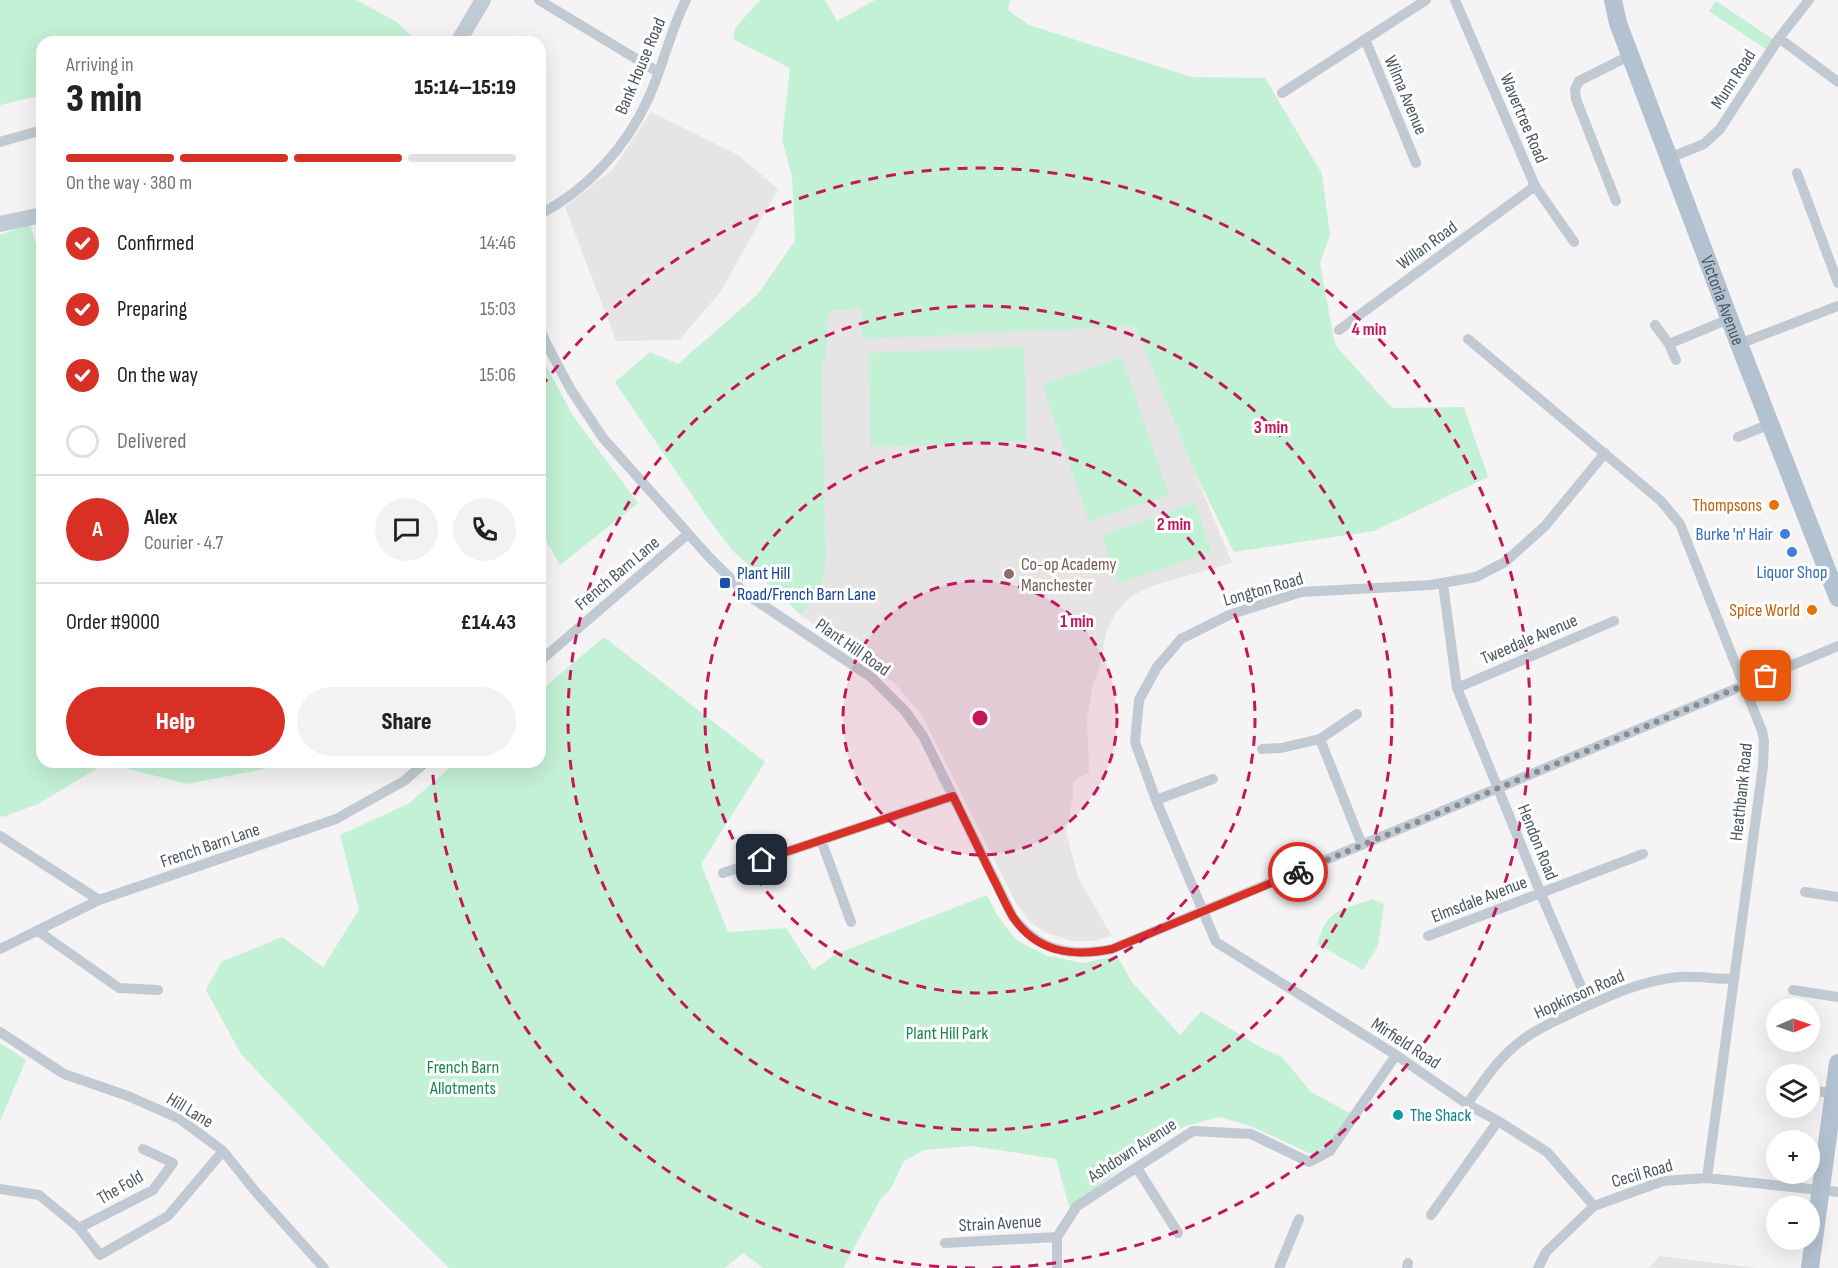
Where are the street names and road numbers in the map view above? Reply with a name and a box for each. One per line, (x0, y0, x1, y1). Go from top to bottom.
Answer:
street label: Bank House Road (611, 15, 670, 118)
street label: Munn Road (1707, 46, 1760, 113)
street label: Wilma Avenue (1380, 53, 1432, 138)
street label: Wavertree Road (1495, 70, 1552, 166)
street label: Willan Road (1393, 217, 1461, 274)
street label: Victoria Avenue (1696, 253, 1748, 348)
street label: French Barn Lane (571, 532, 664, 615)
street label: Longton Road (1221, 568, 1306, 611)
street label: Tweedale Avenue (1478, 610, 1581, 669)
street label: Plant Hill Road (811, 614, 894, 681)
street label: Heathbank Road (1726, 742, 1757, 842)
street label: Hendon Road (1513, 801, 1562, 883)
street label: French Barn Lane (158, 819, 263, 872)
street label: Elmsdale Avenue (1428, 872, 1530, 927)
street label: Hopkinson Road (1531, 965, 1628, 1024)
street label: Mirfield Road (1367, 1013, 1444, 1074)
street label: Hill Lane (163, 1088, 217, 1132)
street label: Ashdown Avenue (1083, 1114, 1181, 1187)
street label: Cecil Road (1609, 1155, 1675, 1192)
street label: The Fold (93, 1166, 147, 1209)
street label: Strain Avenue (958, 1211, 1042, 1236)

